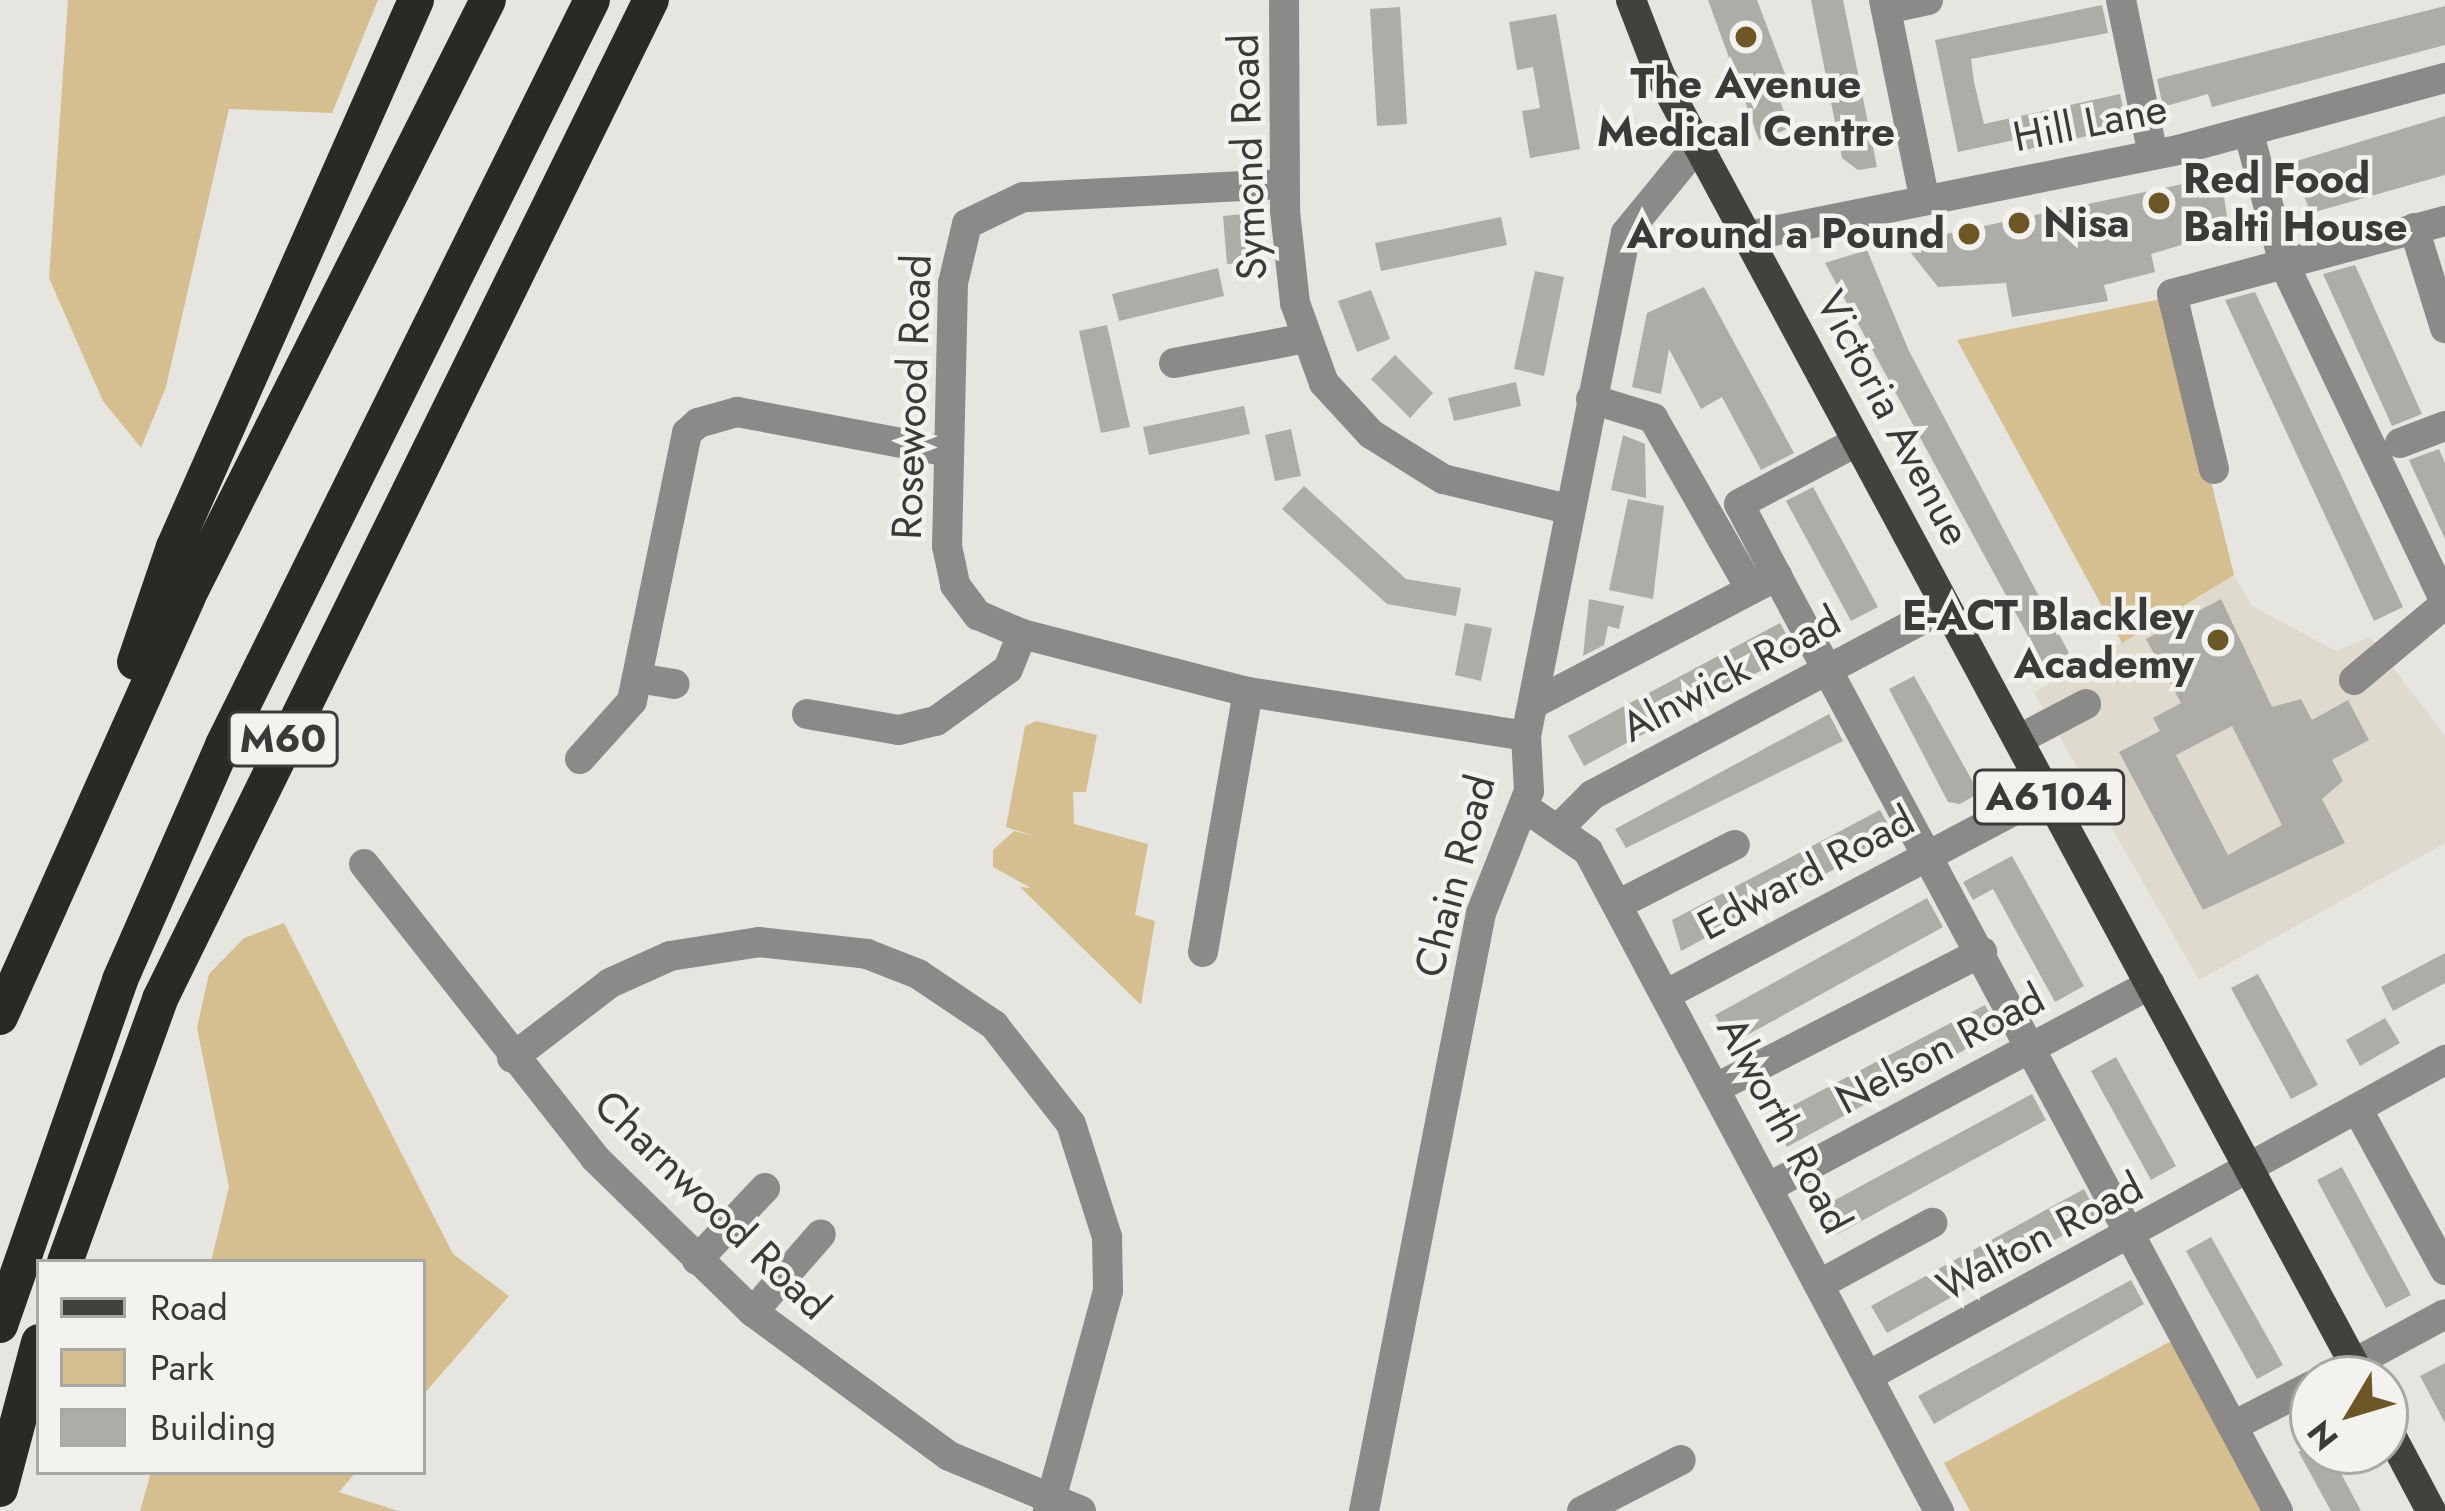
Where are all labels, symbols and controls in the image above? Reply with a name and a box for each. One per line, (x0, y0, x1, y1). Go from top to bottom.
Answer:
marker: The Avenue Medical Centre (1730, 21, 1762, 53)
street label: Symond Road (1219, 33, 1277, 281)
place label: The Avenue Medical Centre (1597, 59, 1895, 158)
street label: Hill Lane (2009, 83, 2171, 163)
place label: Red Food Balti House (2183, 154, 2408, 252)
marker: Red Food Balti House (2146, 190, 2172, 216)
place label: Nisa (2043, 198, 2130, 248)
place label: Around a Pound (1627, 209, 1945, 259)
marker: Nisa (2006, 210, 2032, 236)
marker: Around a Pound (1956, 221, 1982, 247)
street label: Rosewood Road (882, 254, 942, 540)
street label: Victoria Avenue (1805, 282, 1981, 554)
place label: E-ACT Blackley Academy (1902, 591, 2194, 690)
street label: Alnwick Road (1613, 595, 1849, 753)
marker: E-ACT Blackley Academy (2205, 627, 2231, 653)
road number: M60 (226, 706, 340, 772)
road number: A6104 (1971, 764, 2127, 830)
street label: Chain Road (1404, 769, 1506, 983)
street label: Edward Road (1689, 795, 1923, 951)
street label: Nelson Road (1827, 973, 2053, 1125)
street label: Alworth Road (1706, 1008, 1862, 1242)
street label: Charnwood Road (584, 1080, 840, 1330)
street label: Walton Road (1929, 1162, 2151, 1312)
legend (36, 1259, 426, 1475)
text: Road (150, 1281, 228, 1333)
text: Park (150, 1341, 214, 1393)
north arrow (2289, 1355, 2409, 1475)
text: Building (150, 1401, 276, 1453)
text: N (2296, 1411, 2349, 1460)

